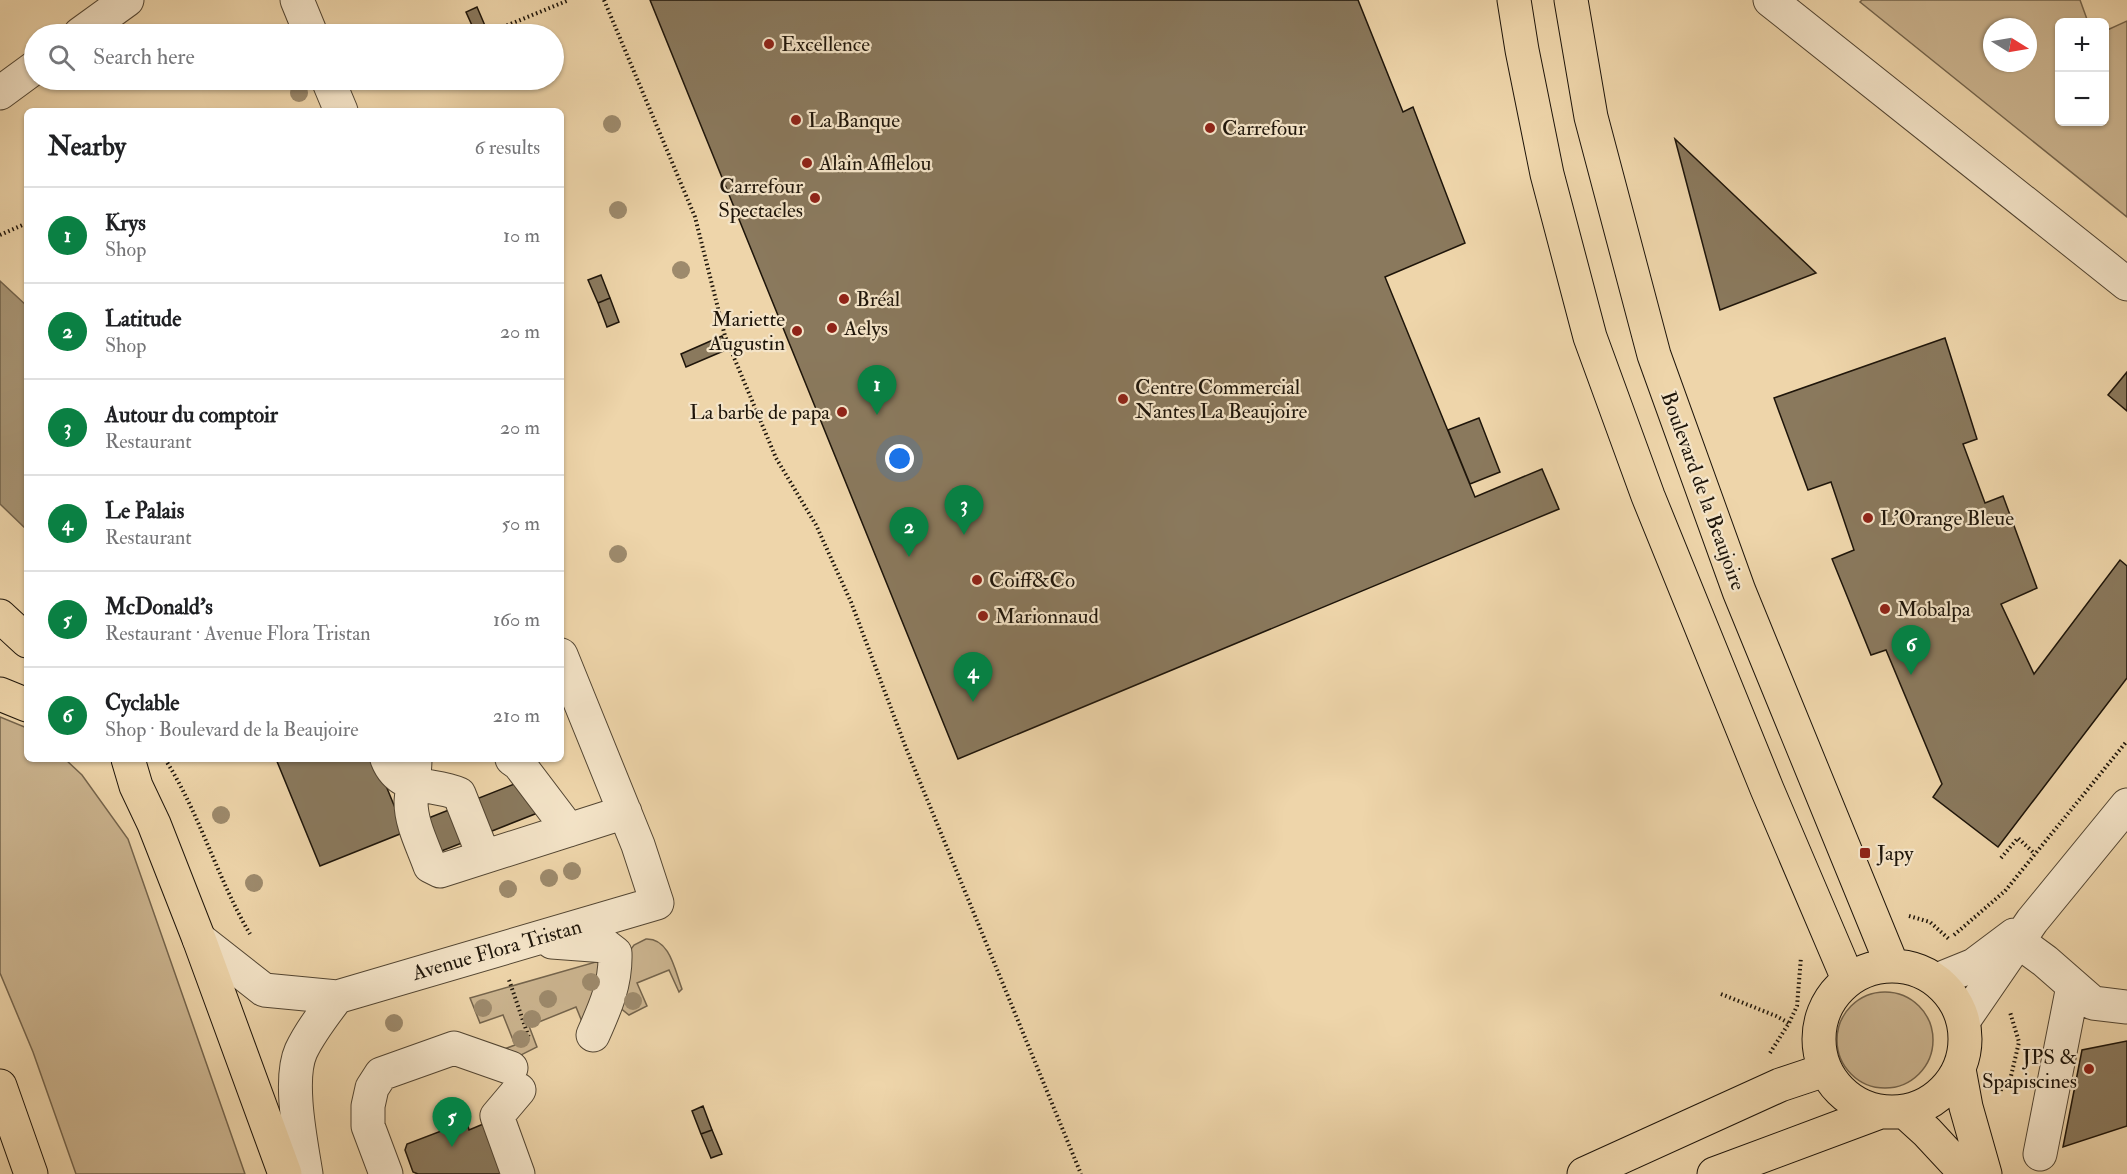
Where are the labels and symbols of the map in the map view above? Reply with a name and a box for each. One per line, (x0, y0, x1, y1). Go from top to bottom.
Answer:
north arrow (1983, 18, 2037, 72)
place label: Excellence (781, 31, 870, 58)
marker: Excellence (762, 37, 776, 51)
place label: La Banque (808, 107, 900, 134)
marker: La Banque (789, 113, 803, 127)
place label: Carrefour (1222, 115, 1306, 142)
marker: Carrefour (1203, 121, 1217, 135)
place label: Alain Afflelou (818, 150, 931, 177)
marker: Alain Afflelou (800, 156, 814, 170)
place label: Carrefour Spectacles (718, 173, 803, 224)
marker: Carrefour Spectacles (808, 191, 822, 205)
place label: Bréal (856, 286, 901, 313)
marker: Bréal (837, 292, 851, 306)
place label: Mariette Augustin (708, 306, 785, 357)
place label: Aelys (843, 315, 888, 342)
marker: Aelys (825, 321, 839, 335)
marker: Mariette Augustin (790, 324, 804, 338)
pin: 1 (858, 366, 896, 415)
place label: Centre Commercial Nantes La Beaujoire (1135, 374, 1307, 425)
street label: Boulevard de la Beaujoire (1654, 388, 1752, 594)
marker: Centre Commercial Nantes La Beaujoire (1116, 392, 1130, 406)
place label: La barbe de papa (689, 399, 830, 426)
marker: La barbe de papa (835, 405, 849, 419)
your location (885, 444, 914, 473)
pin: 3 (944, 486, 984, 535)
place label: L'Orange Bleue (1880, 505, 2014, 532)
pin: 2 (890, 508, 928, 557)
marker: L'Orange Bleue (1861, 511, 1875, 525)
place label: Coiff&Co (989, 567, 1075, 594)
marker: Coiff&Co (970, 573, 984, 587)
place label: Mobalpa (1897, 596, 1971, 623)
marker: Mobalpa (1878, 602, 1892, 616)
place label: Marionnaud (995, 603, 1099, 630)
marker: Marionnaud (976, 609, 990, 623)
pin: 6 (1892, 626, 1930, 675)
pin: 4 (954, 652, 992, 702)
place label: Japy (1876, 840, 1914, 867)
marker: Japy (1858, 846, 1872, 860)
street label: Avenue Flora Tristan (408, 913, 585, 987)
place label: JPS & Spapiscines (1982, 1044, 2077, 1095)
marker: JPS & Spapiscines (2082, 1062, 2096, 1076)
pin: 5 (432, 1098, 472, 1147)

